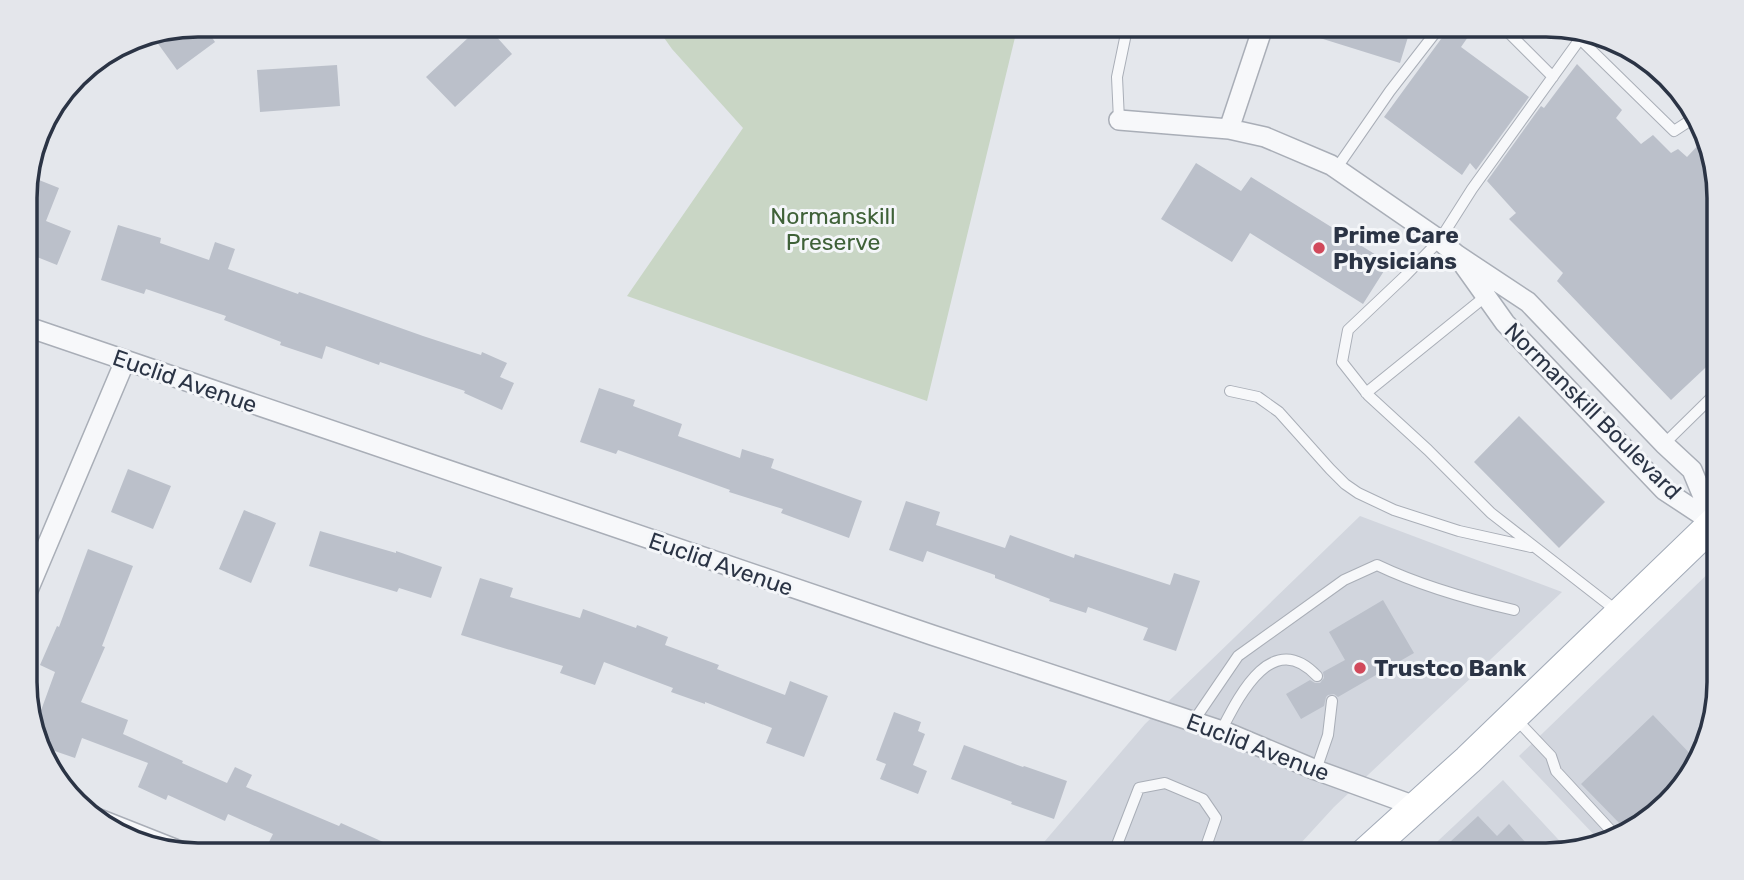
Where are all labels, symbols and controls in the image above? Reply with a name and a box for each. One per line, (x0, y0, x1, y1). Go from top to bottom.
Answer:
park label: Normanskill Preserve (770, 202, 896, 256)
place label: Prime Care Physicians (1333, 221, 1459, 275)
marker: Prime Care Physicians (1311, 240, 1327, 256)
street label: Normanskill Boulevard (1499, 317, 1687, 505)
street label: Euclid Avenue (109, 343, 261, 419)
street label: Euclid Avenue (645, 526, 797, 602)
place label: Trustco Bank (1374, 654, 1527, 682)
marker: Trustco Bank (1352, 660, 1368, 676)
street label: Euclid Avenue (1183, 707, 1333, 787)

